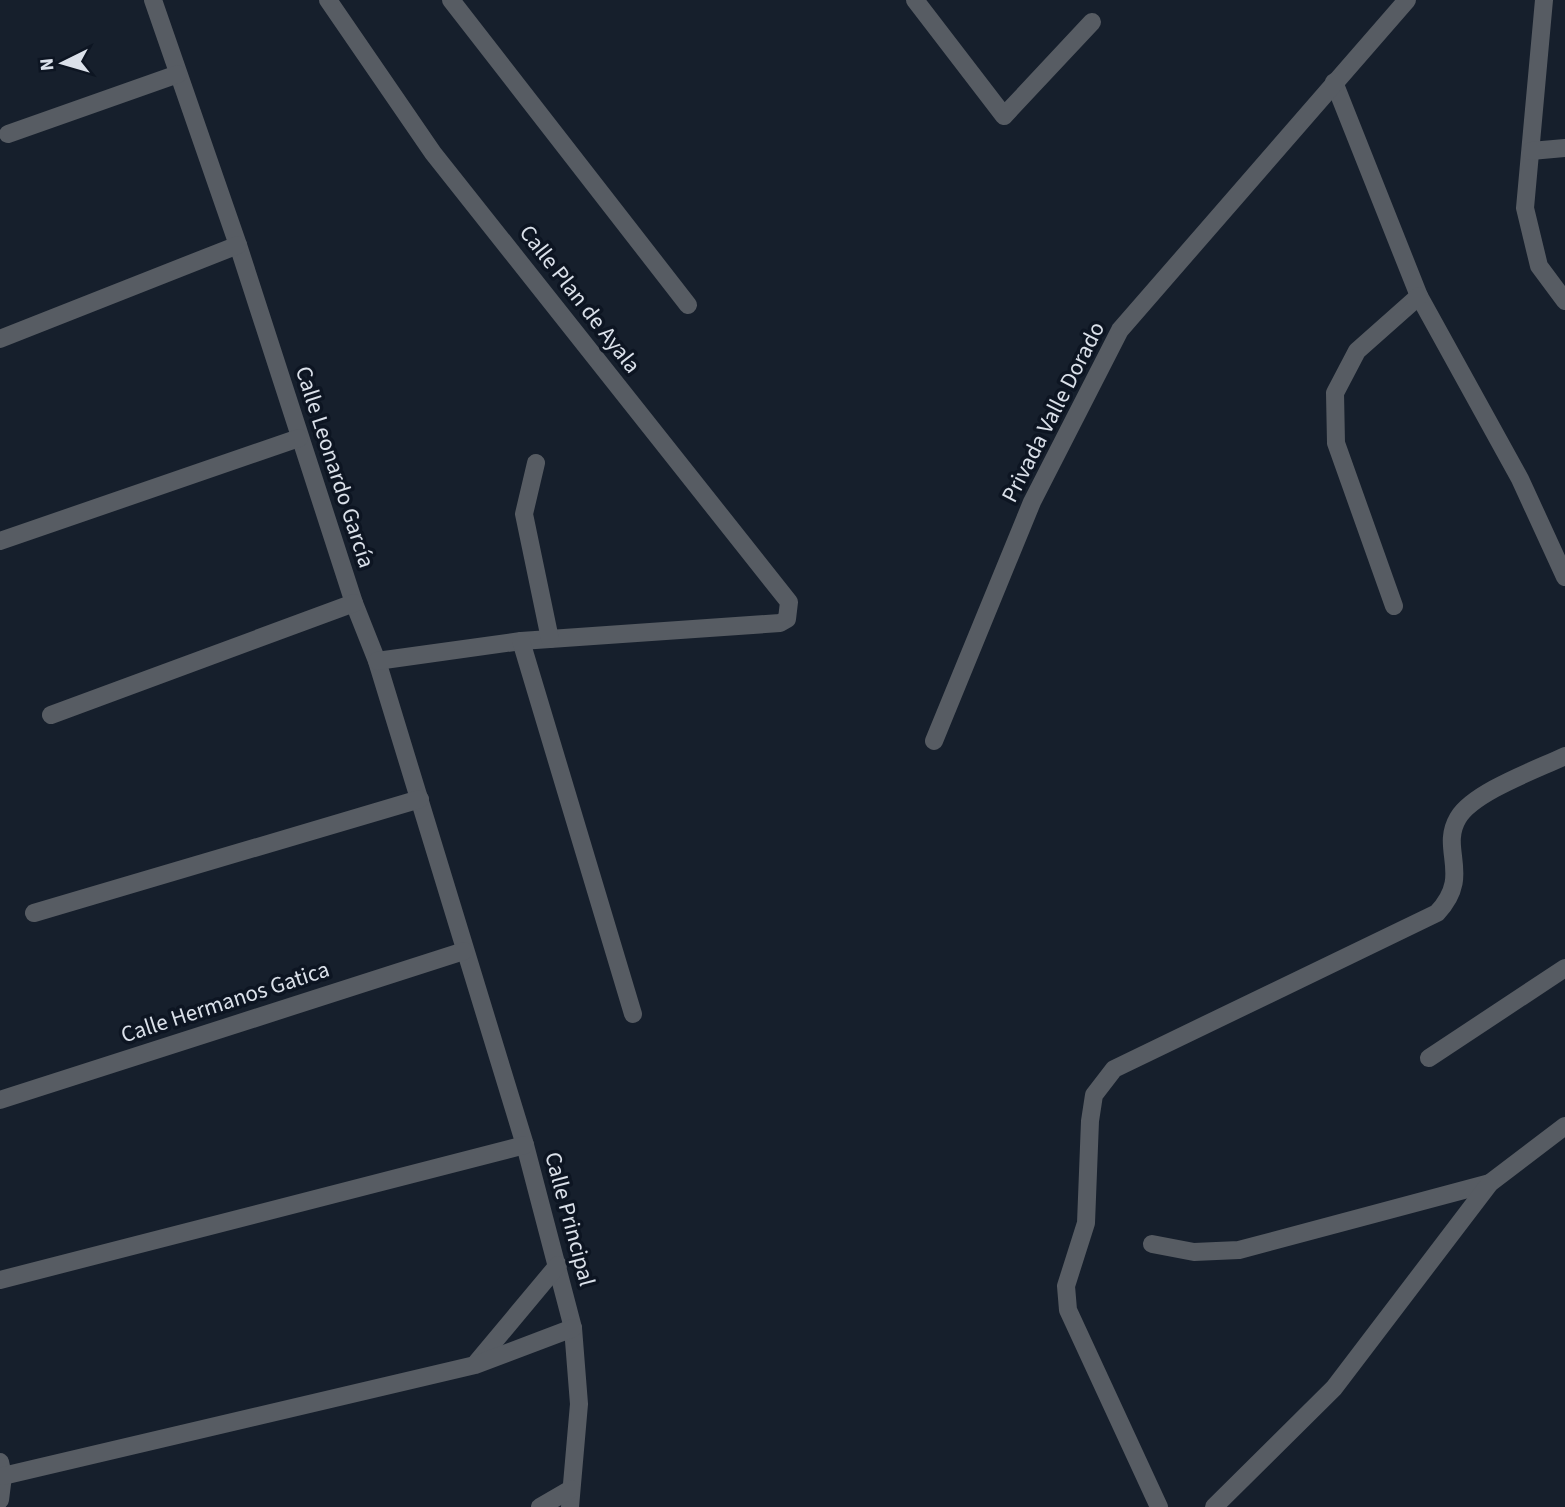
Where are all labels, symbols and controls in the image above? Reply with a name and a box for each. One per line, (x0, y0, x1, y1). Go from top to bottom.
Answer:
north arrow (28, 28, 98, 98)
text: N (34, 57, 62, 72)
street label: Calle Plan de Ayala (511, 218, 649, 380)
street label: Privada Valle Dorado (993, 316, 1113, 508)
street label: Calle Leonardo García (287, 362, 383, 572)
street label: Calle Hermanos Gatica (116, 953, 334, 1051)
street label: Calle Principal (536, 1148, 604, 1290)

